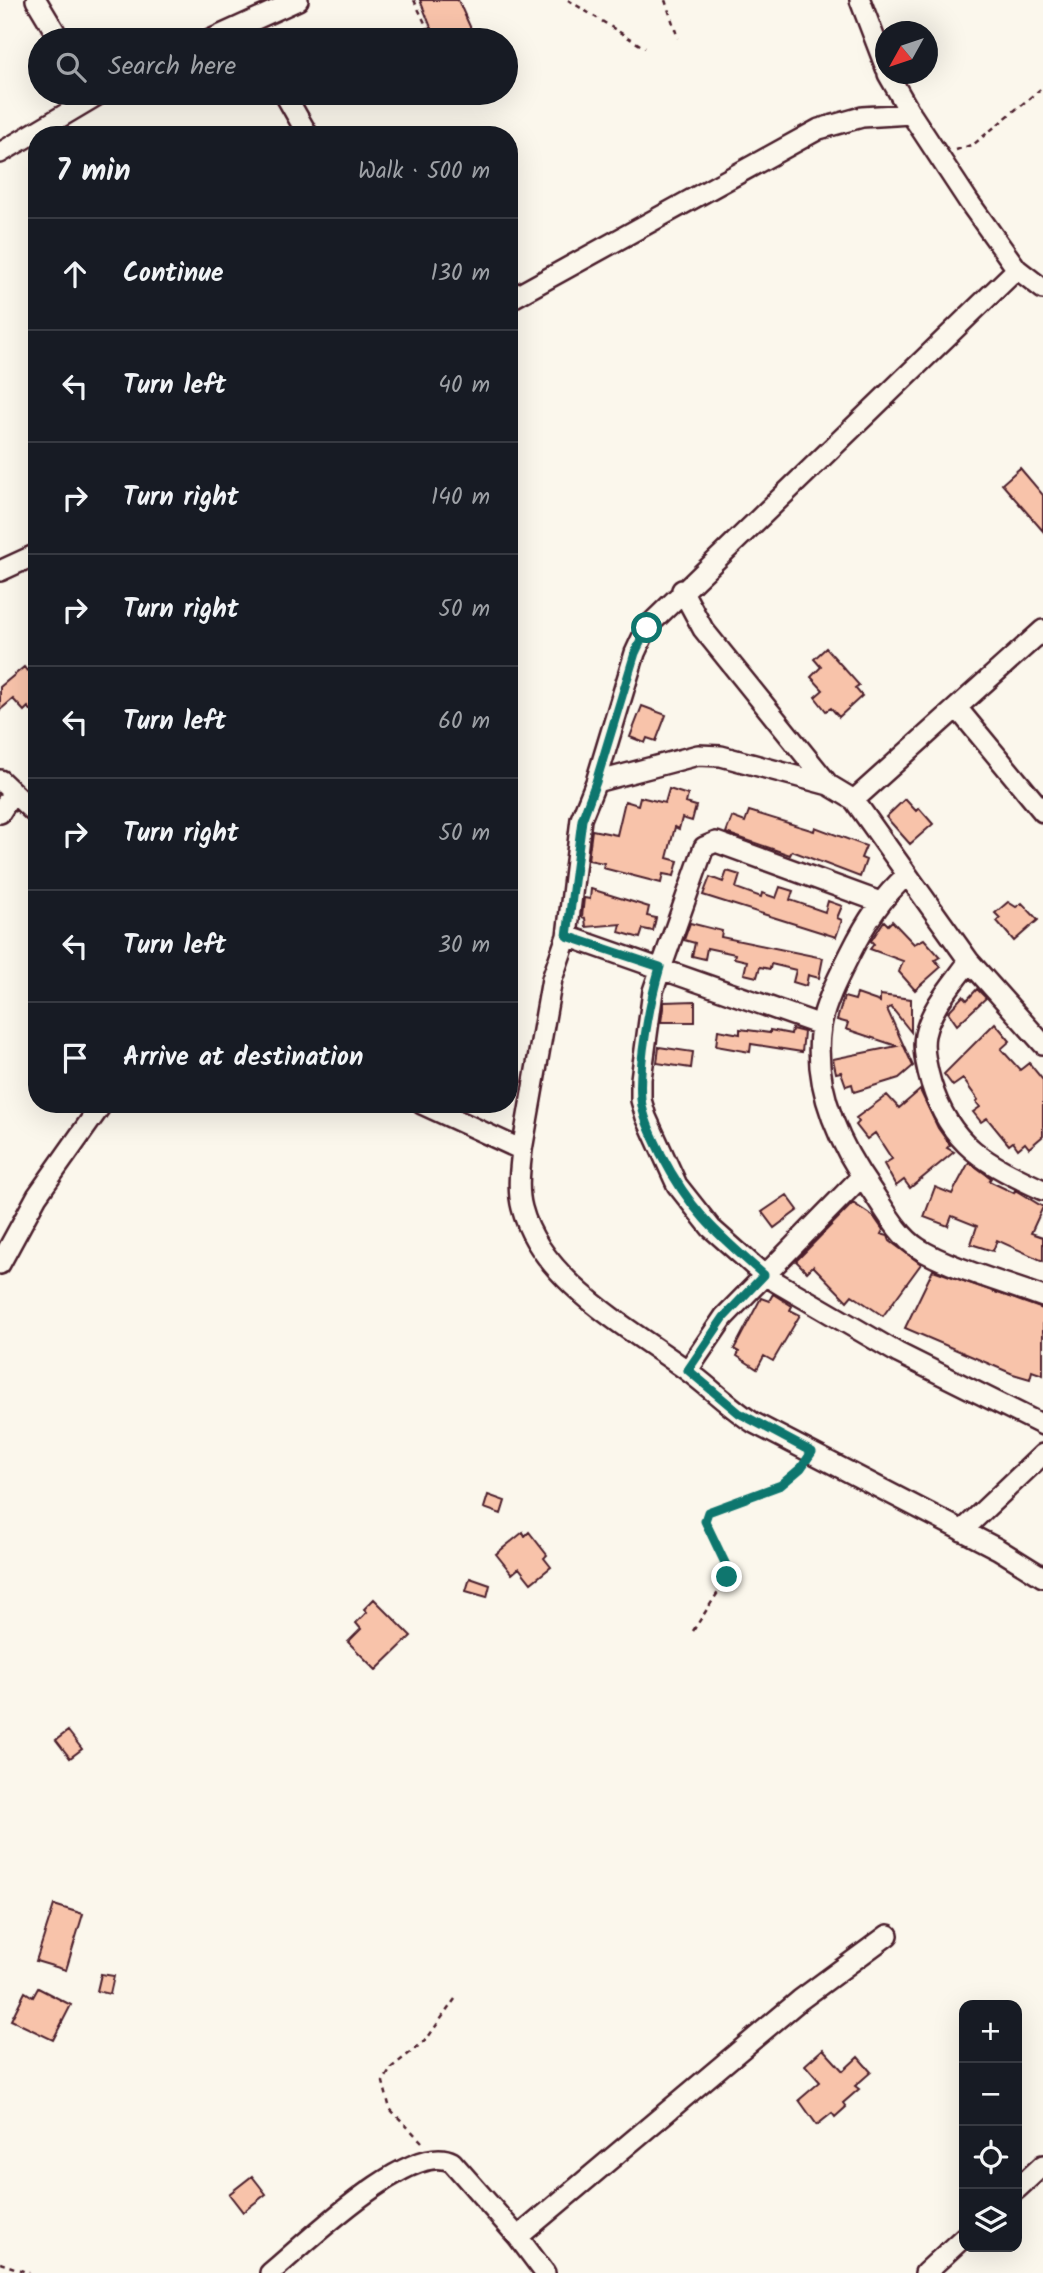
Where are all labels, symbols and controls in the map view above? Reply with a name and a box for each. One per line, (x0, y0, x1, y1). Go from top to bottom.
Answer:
north arrow (875, 21, 938, 84)
search box (28, 28, 518, 105)
text: Search here (108, 46, 236, 88)
icon: search (52, 48, 90, 86)
text: 7 min (56, 148, 131, 196)
text: Walk · 500 m (358, 154, 490, 190)
text: Continue (123, 253, 224, 295)
icon: ahead (56, 255, 94, 293)
text: 130 m (431, 256, 490, 292)
text: Turn left (123, 365, 226, 407)
icon: left (56, 367, 94, 405)
text: 40 m (438, 368, 490, 404)
text: Turn right (123, 477, 239, 519)
icon: right (56, 479, 94, 517)
text: 140 m (431, 480, 490, 516)
text: Turn right (123, 589, 239, 631)
icon: right (56, 591, 94, 629)
text: 50 m (439, 592, 490, 628)
route start (631, 612, 662, 643)
text: Turn left (123, 701, 226, 743)
icon: left (56, 703, 94, 741)
text: 60 m (438, 704, 490, 740)
text: Turn right (123, 813, 239, 855)
icon: right (56, 815, 94, 853)
text: 50 m (439, 816, 490, 852)
text: Turn left (123, 925, 226, 967)
icon: left (56, 927, 94, 965)
text: 30 m (438, 928, 490, 964)
text: Arrive at destination (123, 1037, 363, 1079)
icon: arrive (56, 1039, 94, 1077)
route end (711, 1561, 742, 1592)
map controls (959, 2000, 1022, 2252)
button: + (959, 2000, 1022, 2063)
button: − (959, 2063, 1022, 2126)
button: locate (959, 2126, 1022, 2189)
button: layers (959, 2189, 1022, 2252)

